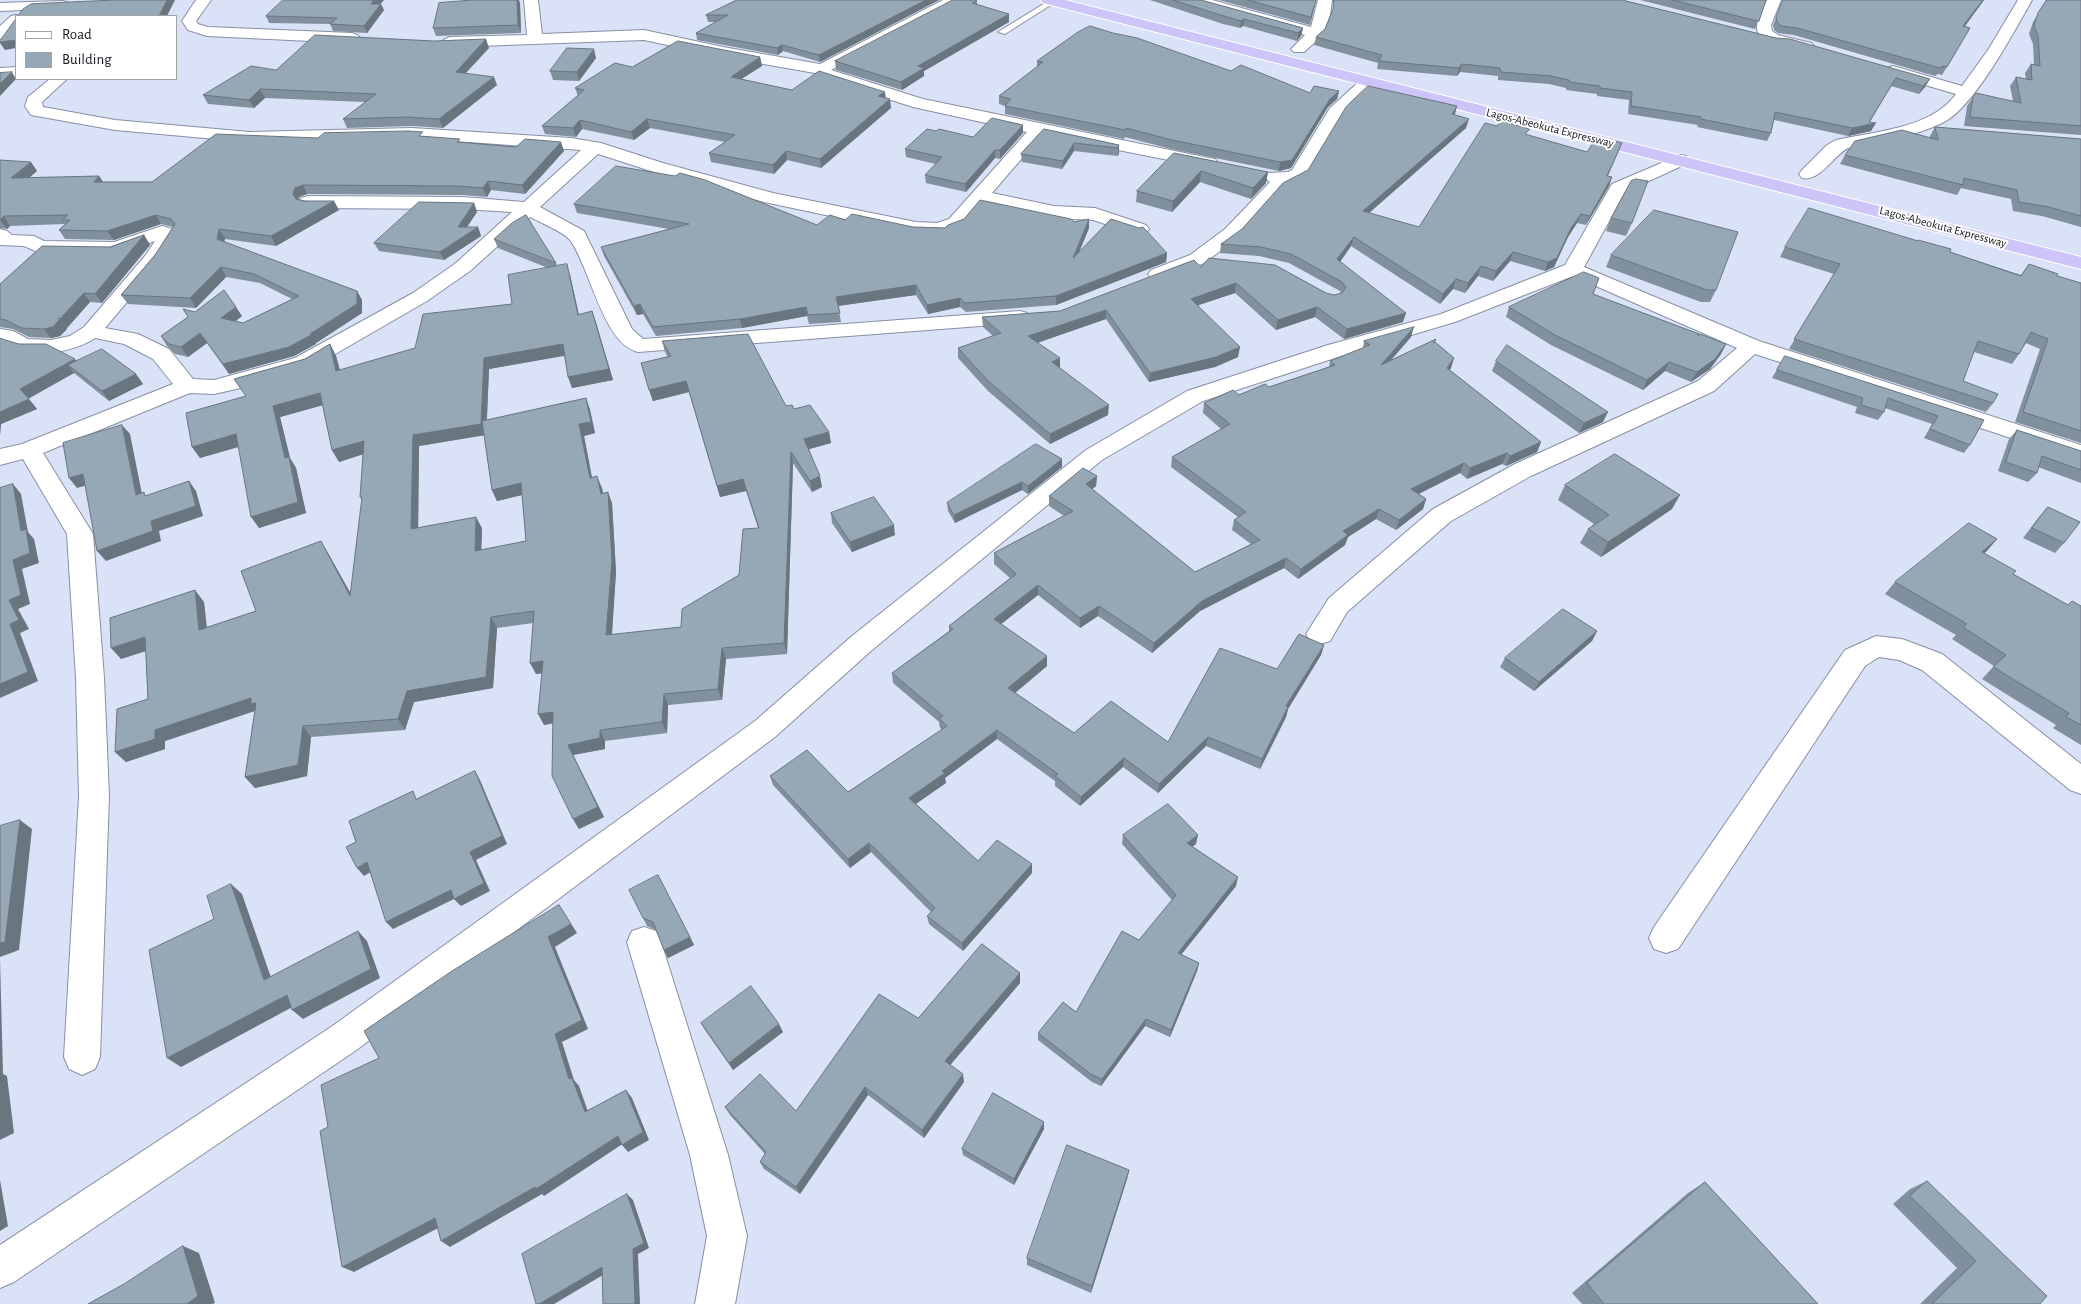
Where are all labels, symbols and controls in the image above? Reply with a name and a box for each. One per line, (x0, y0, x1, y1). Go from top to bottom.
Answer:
legend (15, 15, 178, 80)
text: Road (62, 27, 92, 42)
text: Building (62, 52, 112, 67)
street label: Lagos-Abeokuta Expressway (1485, 105, 1615, 151)
street label: Lagos-Abeokuta Expressway (1878, 203, 2008, 251)

